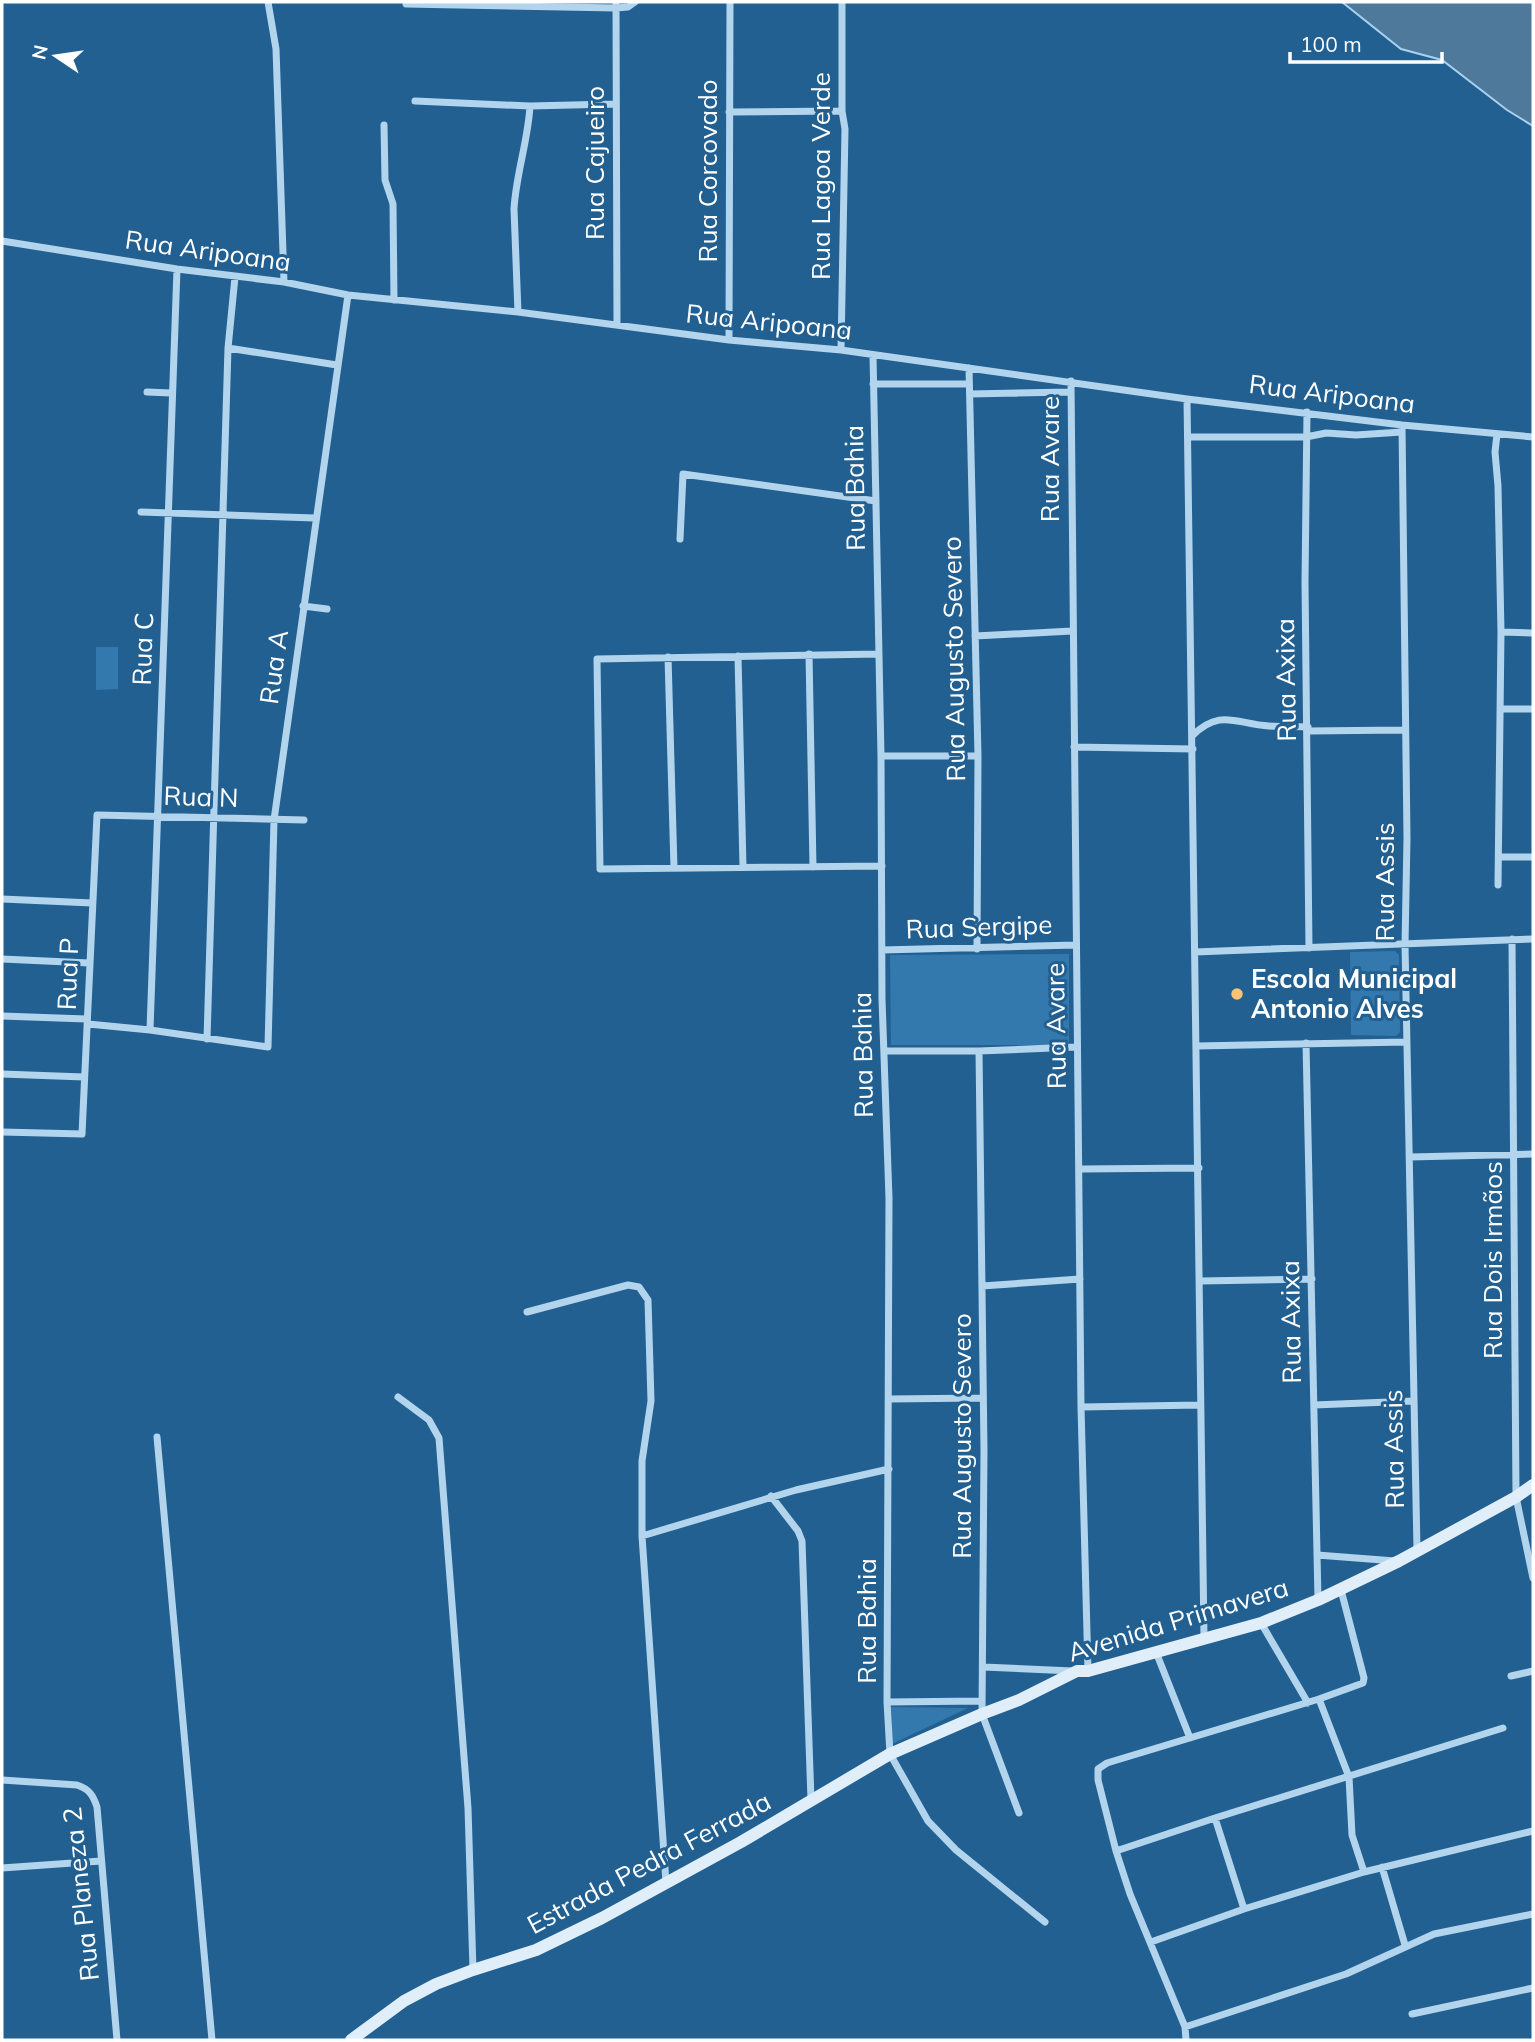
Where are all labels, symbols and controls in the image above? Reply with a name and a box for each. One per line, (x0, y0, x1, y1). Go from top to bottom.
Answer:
north arrow (21, 21, 91, 91)
scale bar (1290, 21, 1442, 65)
text: 100 m (1300, 31, 1362, 57)
text: N (26, 42, 53, 62)
street label: Rua Lagoa Verde (804, 72, 837, 280)
street label: Rua Corcovado (691, 79, 724, 263)
street label: Rua Cajueiro (578, 86, 611, 240)
street label: Rua Aripoana (123, 223, 293, 278)
street label: Rua Aripoana (684, 296, 854, 347)
street label: Rua Aripoana (1247, 367, 1417, 420)
street label: Rua Avare (1033, 396, 1066, 522)
street label: Rua Bahia (837, 425, 872, 551)
street label: Rua Augusto Severo (935, 536, 972, 782)
street label: Rua C (125, 612, 160, 686)
street label: Rua Axixa (1268, 618, 1303, 742)
street label: Rua A (252, 628, 295, 706)
street label: Rua N (163, 779, 239, 814)
street label: Rua Assis (1368, 822, 1401, 942)
street label: Rua Sergipe (905, 907, 1053, 946)
street label: Rua P (50, 937, 85, 1011)
place label: Escola Municipal Antonio Alves (1251, 962, 1457, 1025)
street label: Rua Avare (1038, 963, 1073, 1089)
marker: Escola Municipal Antonio Alves (1229, 986, 1245, 1002)
street label: Rua Bahia (845, 992, 880, 1118)
street label: Rua Dois Irmãos (1476, 1161, 1509, 1359)
street label: Rua Axixa (1273, 1260, 1308, 1384)
street label: Rua Augusto Severo (945, 1313, 978, 1559)
street label: Rua Assis (1376, 1389, 1411, 1509)
street label: Rua Bahia (850, 1558, 883, 1684)
street label: Avenida Primavera (1064, 1570, 1292, 1669)
street label: Estrada Pedra Ferrada (521, 1784, 776, 1941)
street label: Rua Planeza 2 (55, 1805, 106, 1983)

